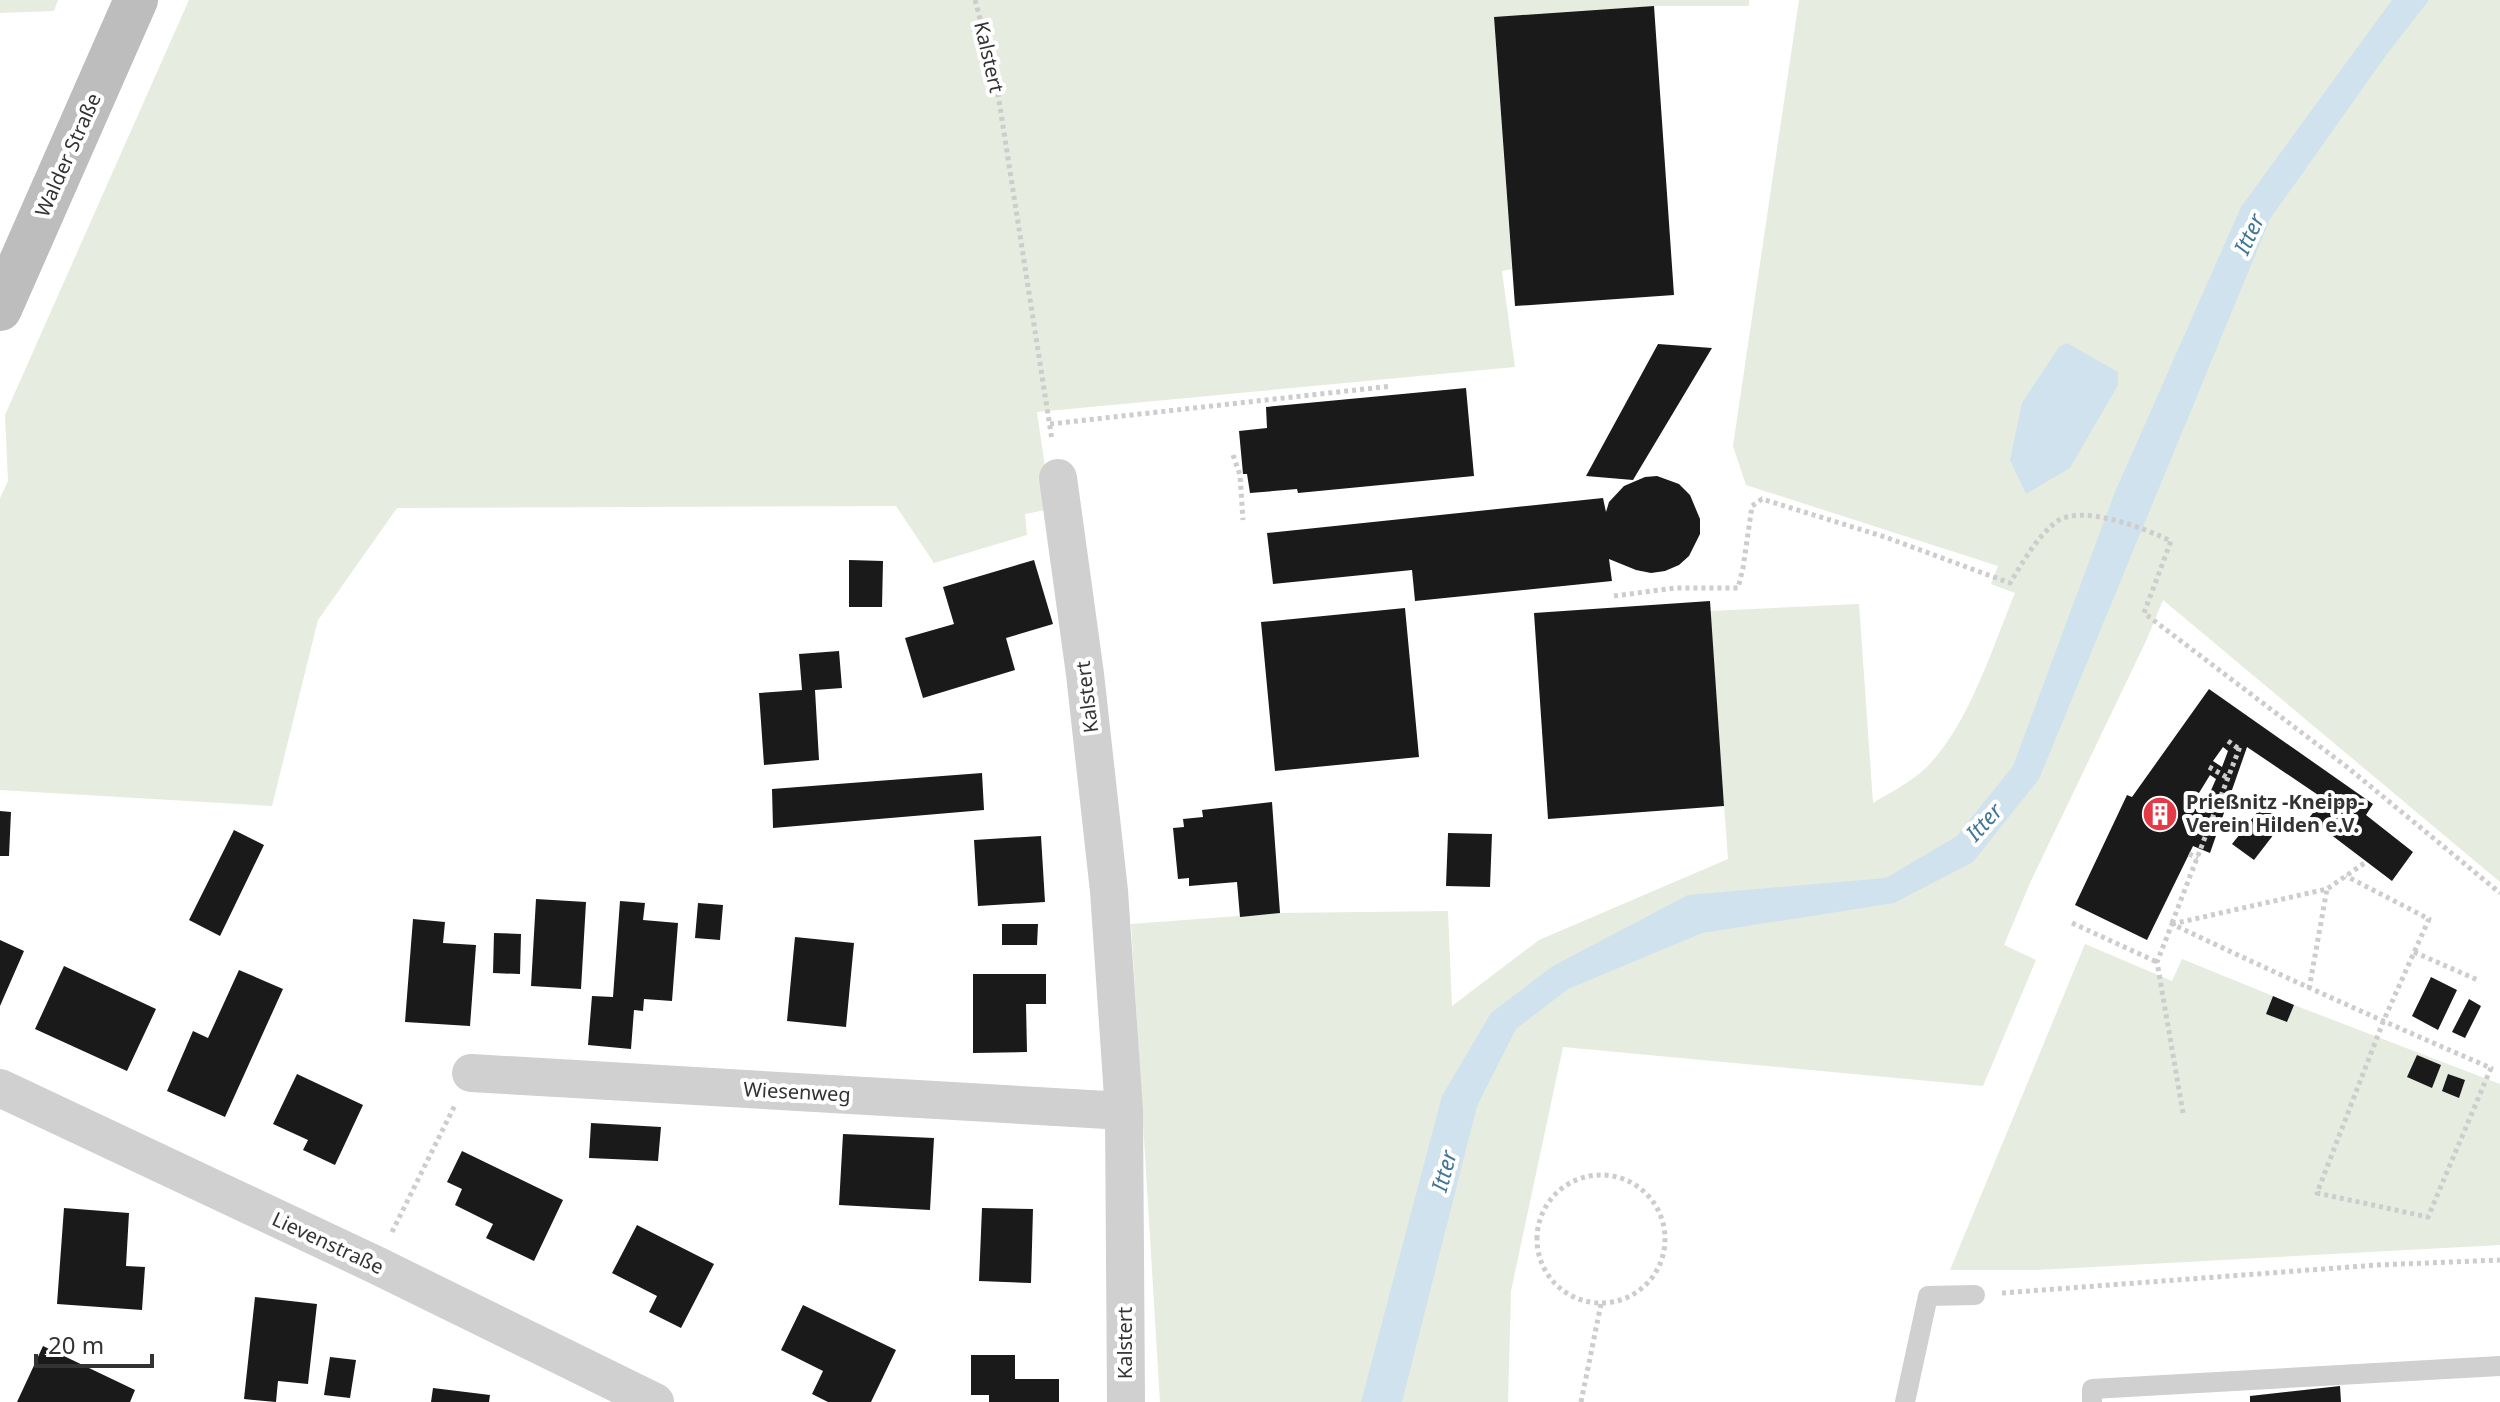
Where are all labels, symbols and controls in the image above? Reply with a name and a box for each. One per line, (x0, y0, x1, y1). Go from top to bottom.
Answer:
street label: Kalstert (968, 19, 1011, 95)
street label: Walder Straße (28, 89, 107, 221)
water label: Itter (2225, 207, 2271, 260)
street label: Kalstert (1069, 660, 1104, 735)
place label: Prießnitz -Kneipp- Verein Hilden e.V. (2186, 788, 2364, 838)
water label: Itter (1958, 795, 2009, 848)
building icon: Prießnitz -Kneipp- Verein Hilden e.V. (2141, 795, 2179, 833)
street label: Wiesenweg (743, 1075, 851, 1108)
water label: Itter (1423, 1146, 1463, 1196)
street label: Lievenstraße (268, 1205, 388, 1280)
street label: Kalstert (1111, 1307, 1138, 1379)
scale bar (36, 1318, 152, 1368)
text: 20 m (48, 1328, 104, 1361)

